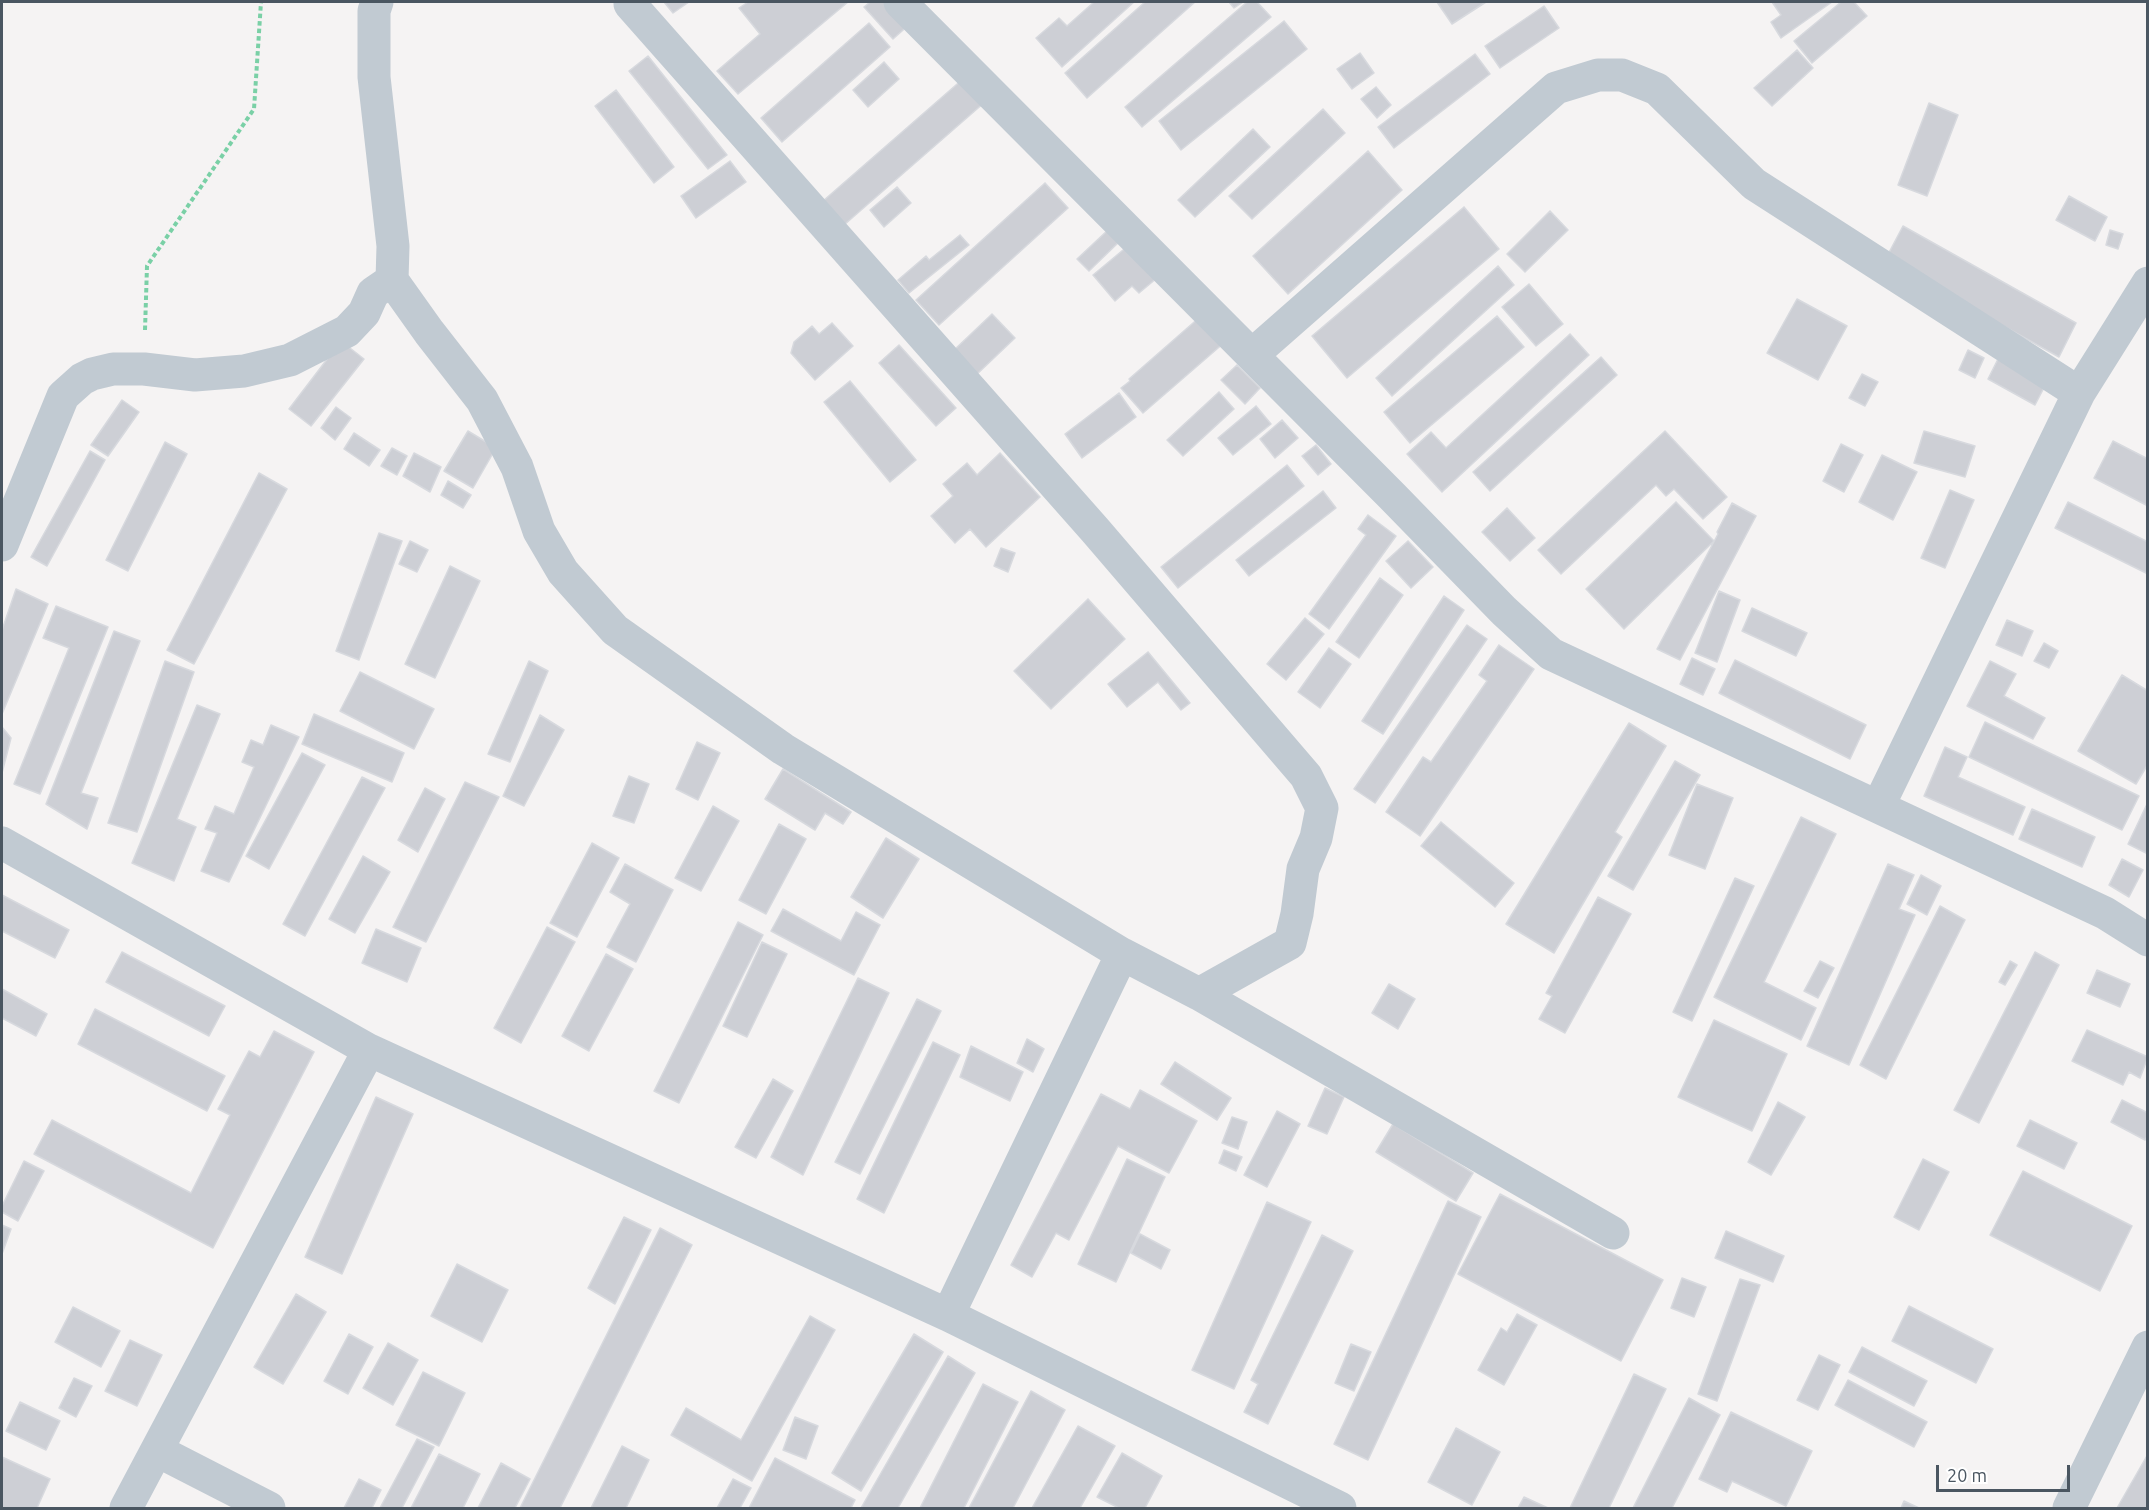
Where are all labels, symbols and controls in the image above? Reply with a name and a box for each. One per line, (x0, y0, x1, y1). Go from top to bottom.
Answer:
scale bar (1939, 1453, 2072, 1491)
text: 20 m (1947, 1465, 1987, 1485)

